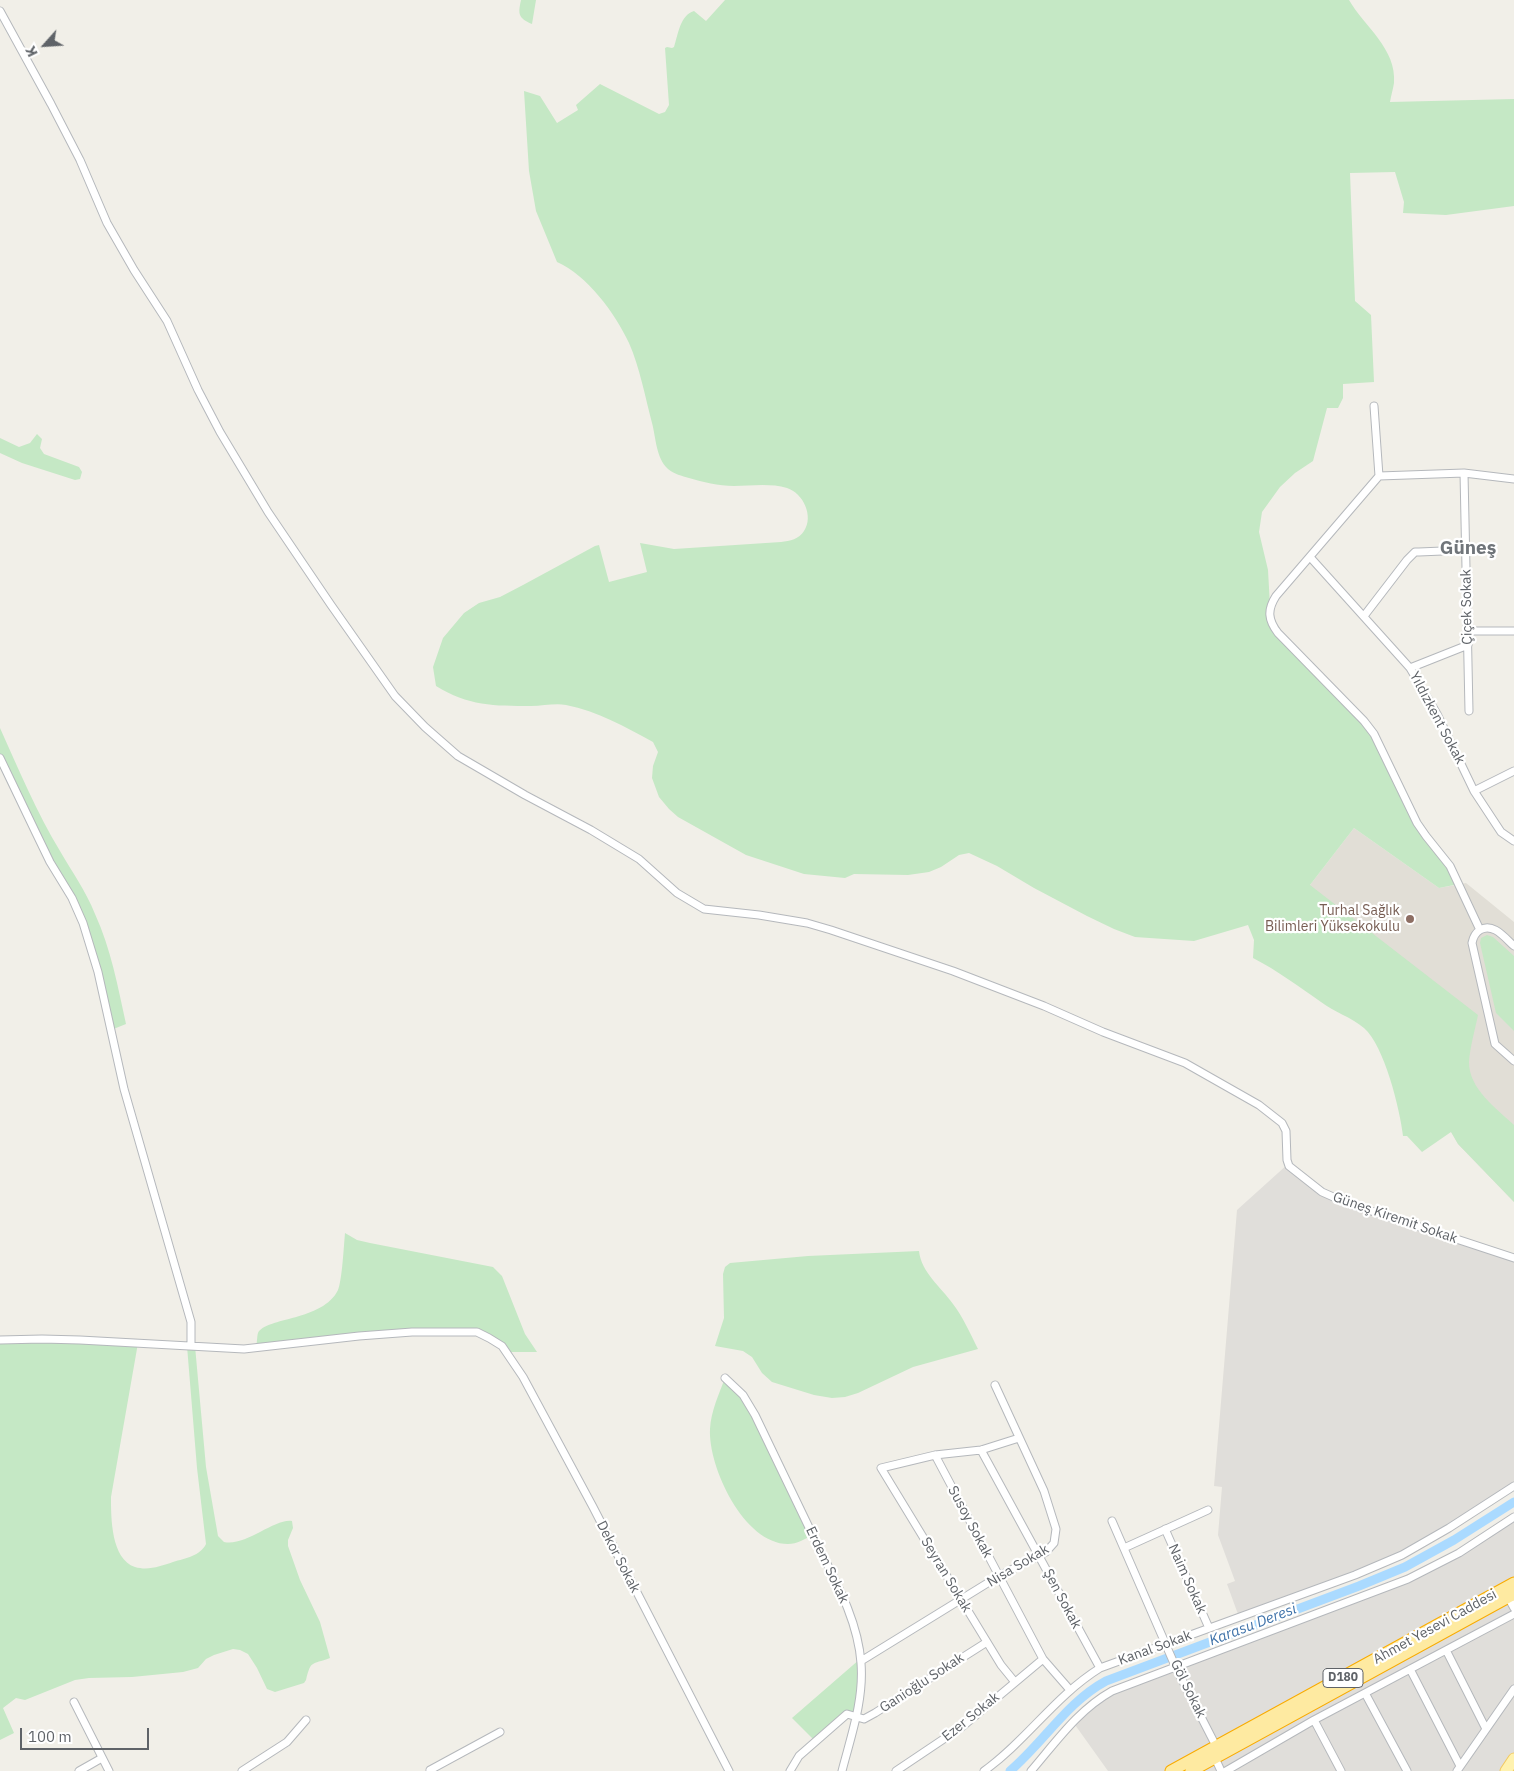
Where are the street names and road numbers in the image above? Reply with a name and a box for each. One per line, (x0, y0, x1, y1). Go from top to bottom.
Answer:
street label: Çiçek Sokak (1458, 569, 1476, 645)
street label: Yıldızkent Sokak (1406, 669, 1468, 767)
street label: Güneş Kiremit Sokak (1331, 1189, 1459, 1247)
street label: Susoy Sokak (944, 1483, 996, 1561)
street label: Dekor Sokak (593, 1518, 643, 1596)
street label: Erdem Sokak (802, 1524, 852, 1606)
street label: Seyran Sokak (917, 1534, 975, 1616)
street label: Nisa Sokak (984, 1541, 1052, 1591)
street label: Naim Sokak (1164, 1542, 1210, 1616)
street label: Şen Sokak (1039, 1566, 1085, 1632)
street label: Ahmet Yesevi Caddesi (1370, 1586, 1500, 1668)
street label: Kanal Sokak (1116, 1627, 1194, 1669)
street label: Ganioğlu Sokak (877, 1650, 967, 1716)
street label: Göl Sokak (1167, 1657, 1209, 1721)
road number: D180 (1323, 1669, 1363, 1688)
street label: Ezer Sokak (939, 1689, 1003, 1745)

